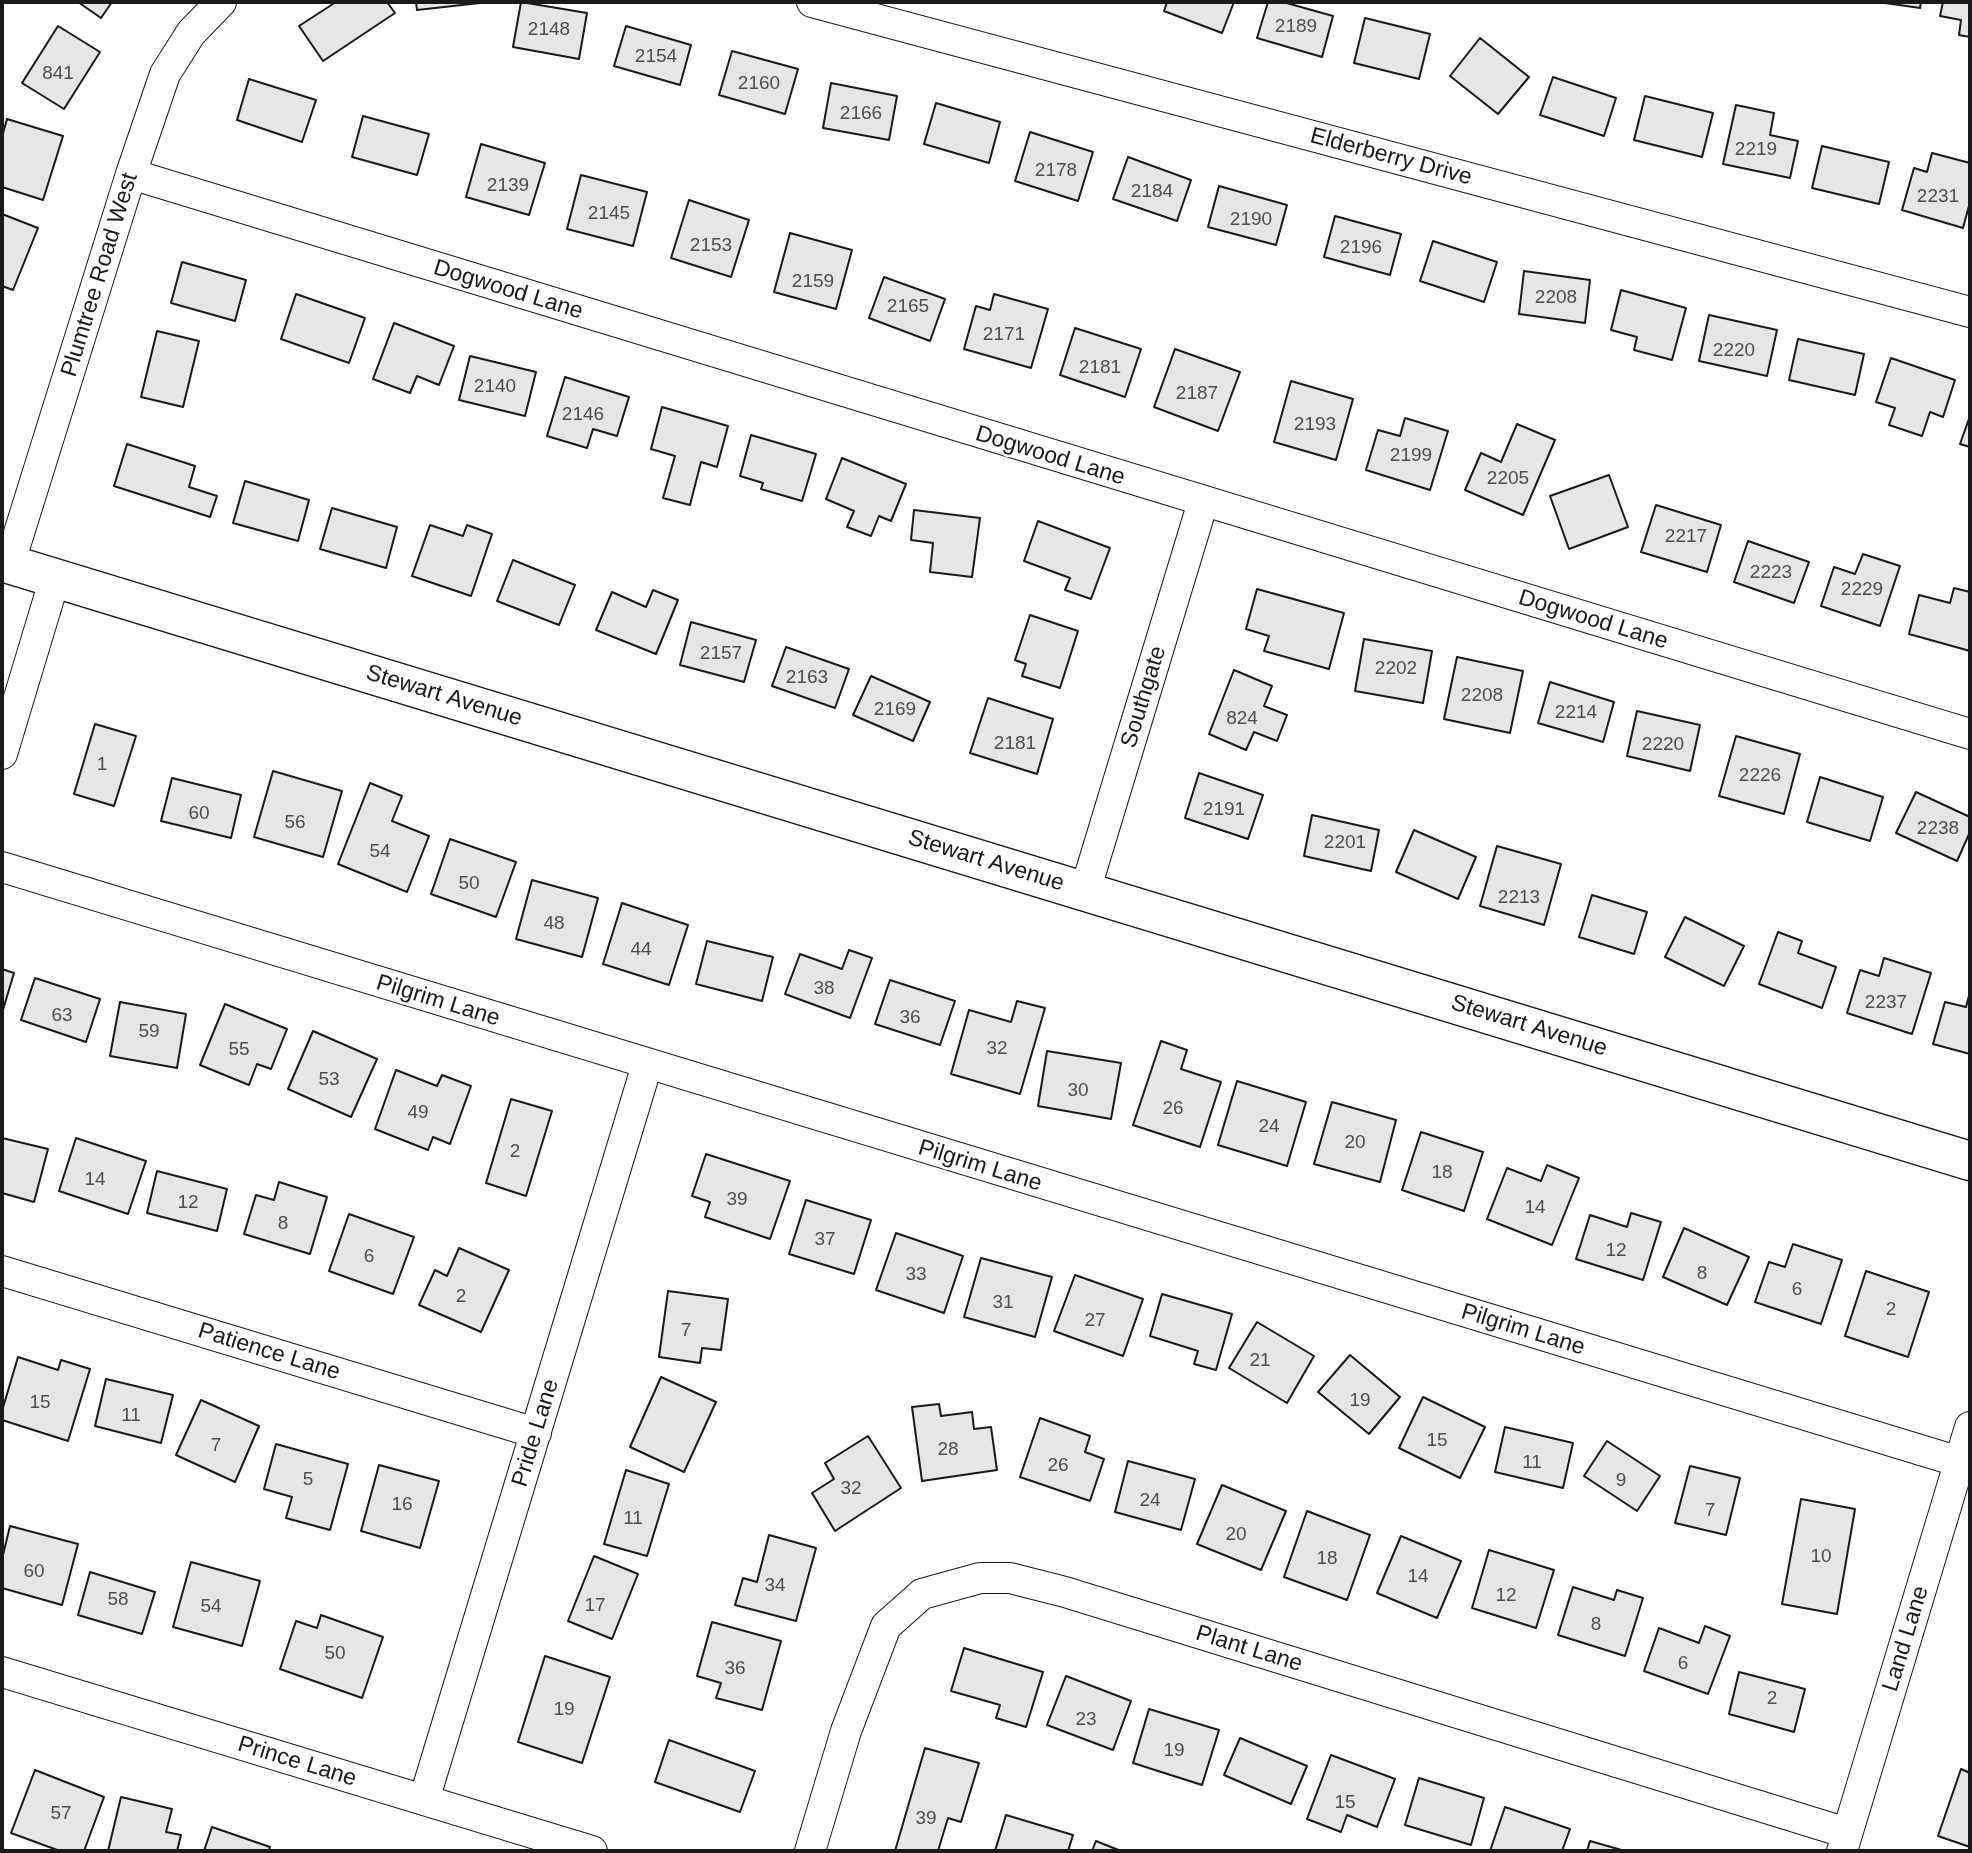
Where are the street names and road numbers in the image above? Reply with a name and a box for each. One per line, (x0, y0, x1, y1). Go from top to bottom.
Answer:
street label: Elderberry Drive (1307, 122, 1475, 192)
street label: Plumtree Road West (56, 170, 144, 380)
street label: Dogwood Lane (430, 254, 586, 326)
street label: Dogwood Lane (972, 420, 1128, 492)
street label: Dogwood Lane (1515, 584, 1671, 656)
street label: Southgate (1115, 643, 1173, 751)
street label: Stewart Avenue (363, 659, 525, 733)
street label: Stewart Avenue (905, 824, 1067, 898)
street label: Pilgrim Lane (373, 969, 503, 1033)
street label: Stewart Avenue (1448, 989, 1610, 1063)
street label: Pilgrim Lane (915, 1134, 1045, 1198)
street label: Pilgrim Lane (1458, 1298, 1588, 1362)
street label: Patience Lane (195, 1317, 343, 1387)
street label: Pride Lane (507, 1376, 565, 1490)
street label: Land Lane (1877, 1583, 1935, 1695)
street label: Plant Lane (1192, 1620, 1306, 1678)
street label: Prince Lane (234, 1731, 360, 1793)

